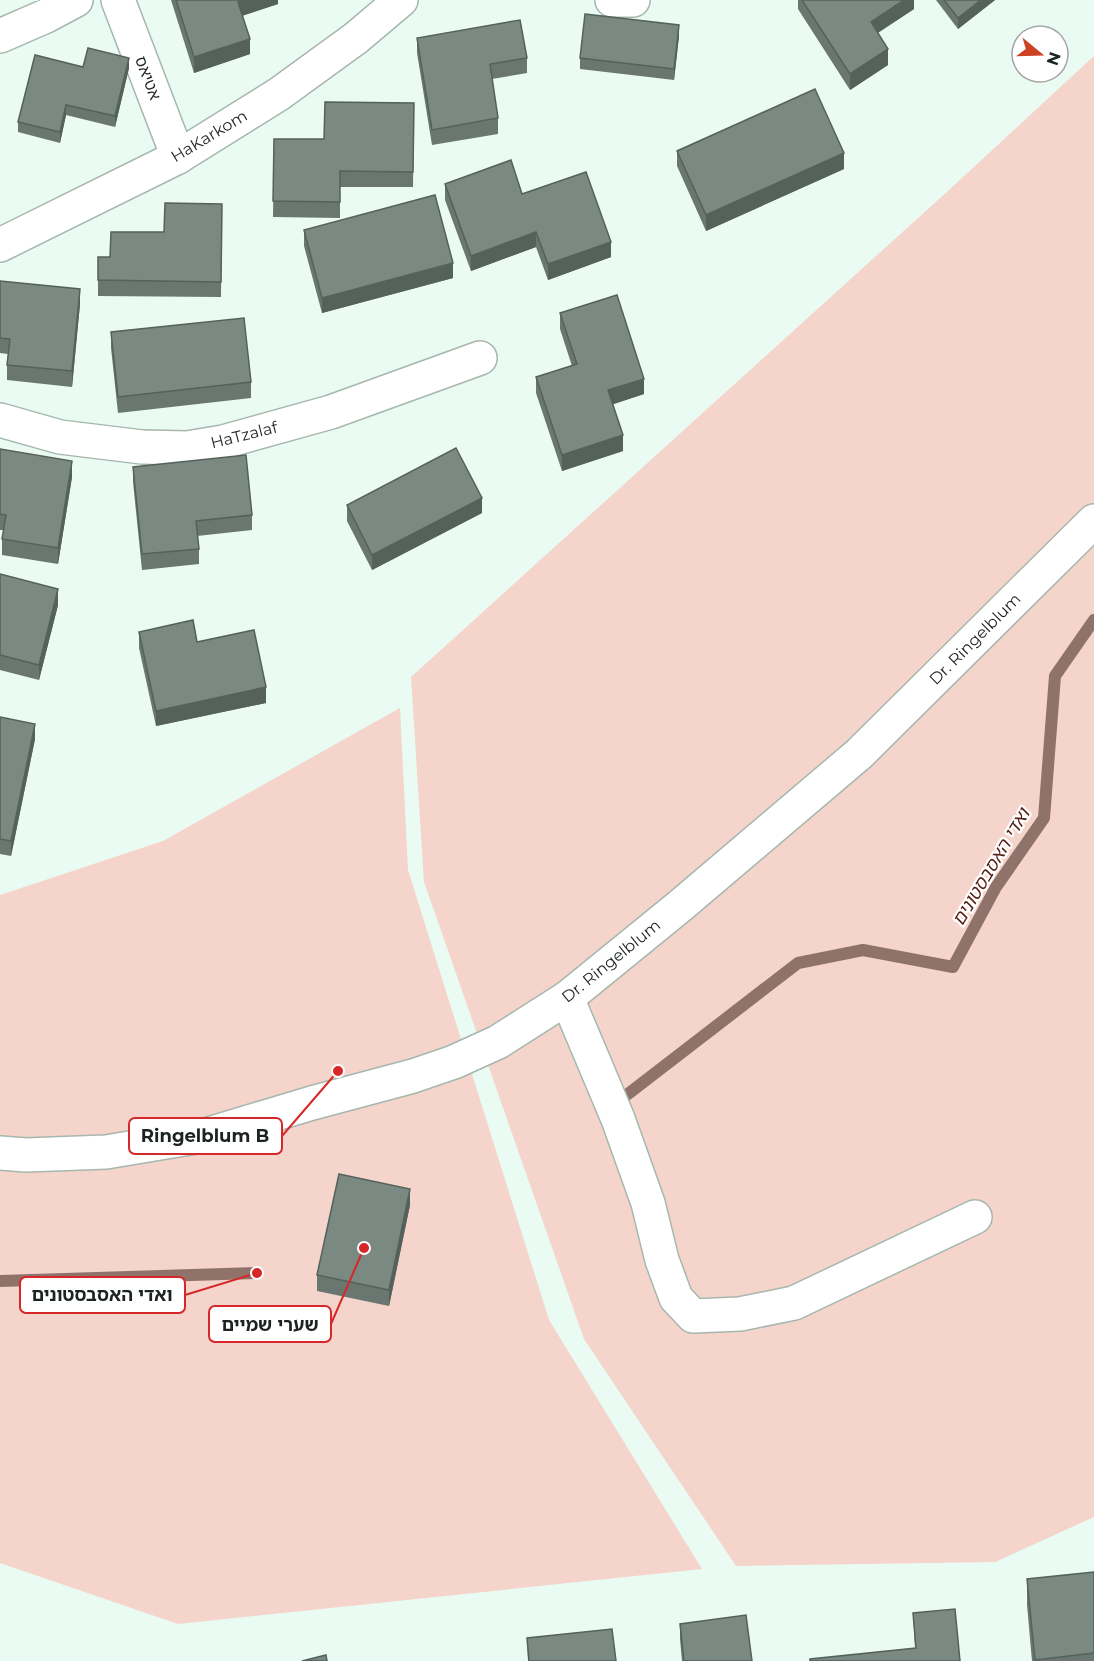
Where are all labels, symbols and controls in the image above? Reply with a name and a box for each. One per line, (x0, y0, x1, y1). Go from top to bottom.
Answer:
north arrow (1010, 24, 1070, 84)
text: N (1043, 50, 1065, 68)
street label: אטיאס (131, 53, 165, 103)
street label: HaKarkom (167, 106, 251, 166)
street label: HaTzalaf (209, 417, 280, 452)
street label: Dr. Ringelblum (925, 589, 1025, 689)
water label: ואדי האסבסטונים (947, 803, 1035, 929)
street label: Dr. Ringelblum (558, 915, 664, 1007)
callout: Ringelblum B (129, 1118, 282, 1154)
text: Ringelblum B (141, 1125, 269, 1147)
callout: ואדי האסבסטונים (20, 1277, 185, 1313)
text: ואדי האסבסטונים (31, 1284, 173, 1306)
callout: שערי שמיים (209, 1306, 331, 1342)
text: שערי שמיים (221, 1314, 319, 1336)

